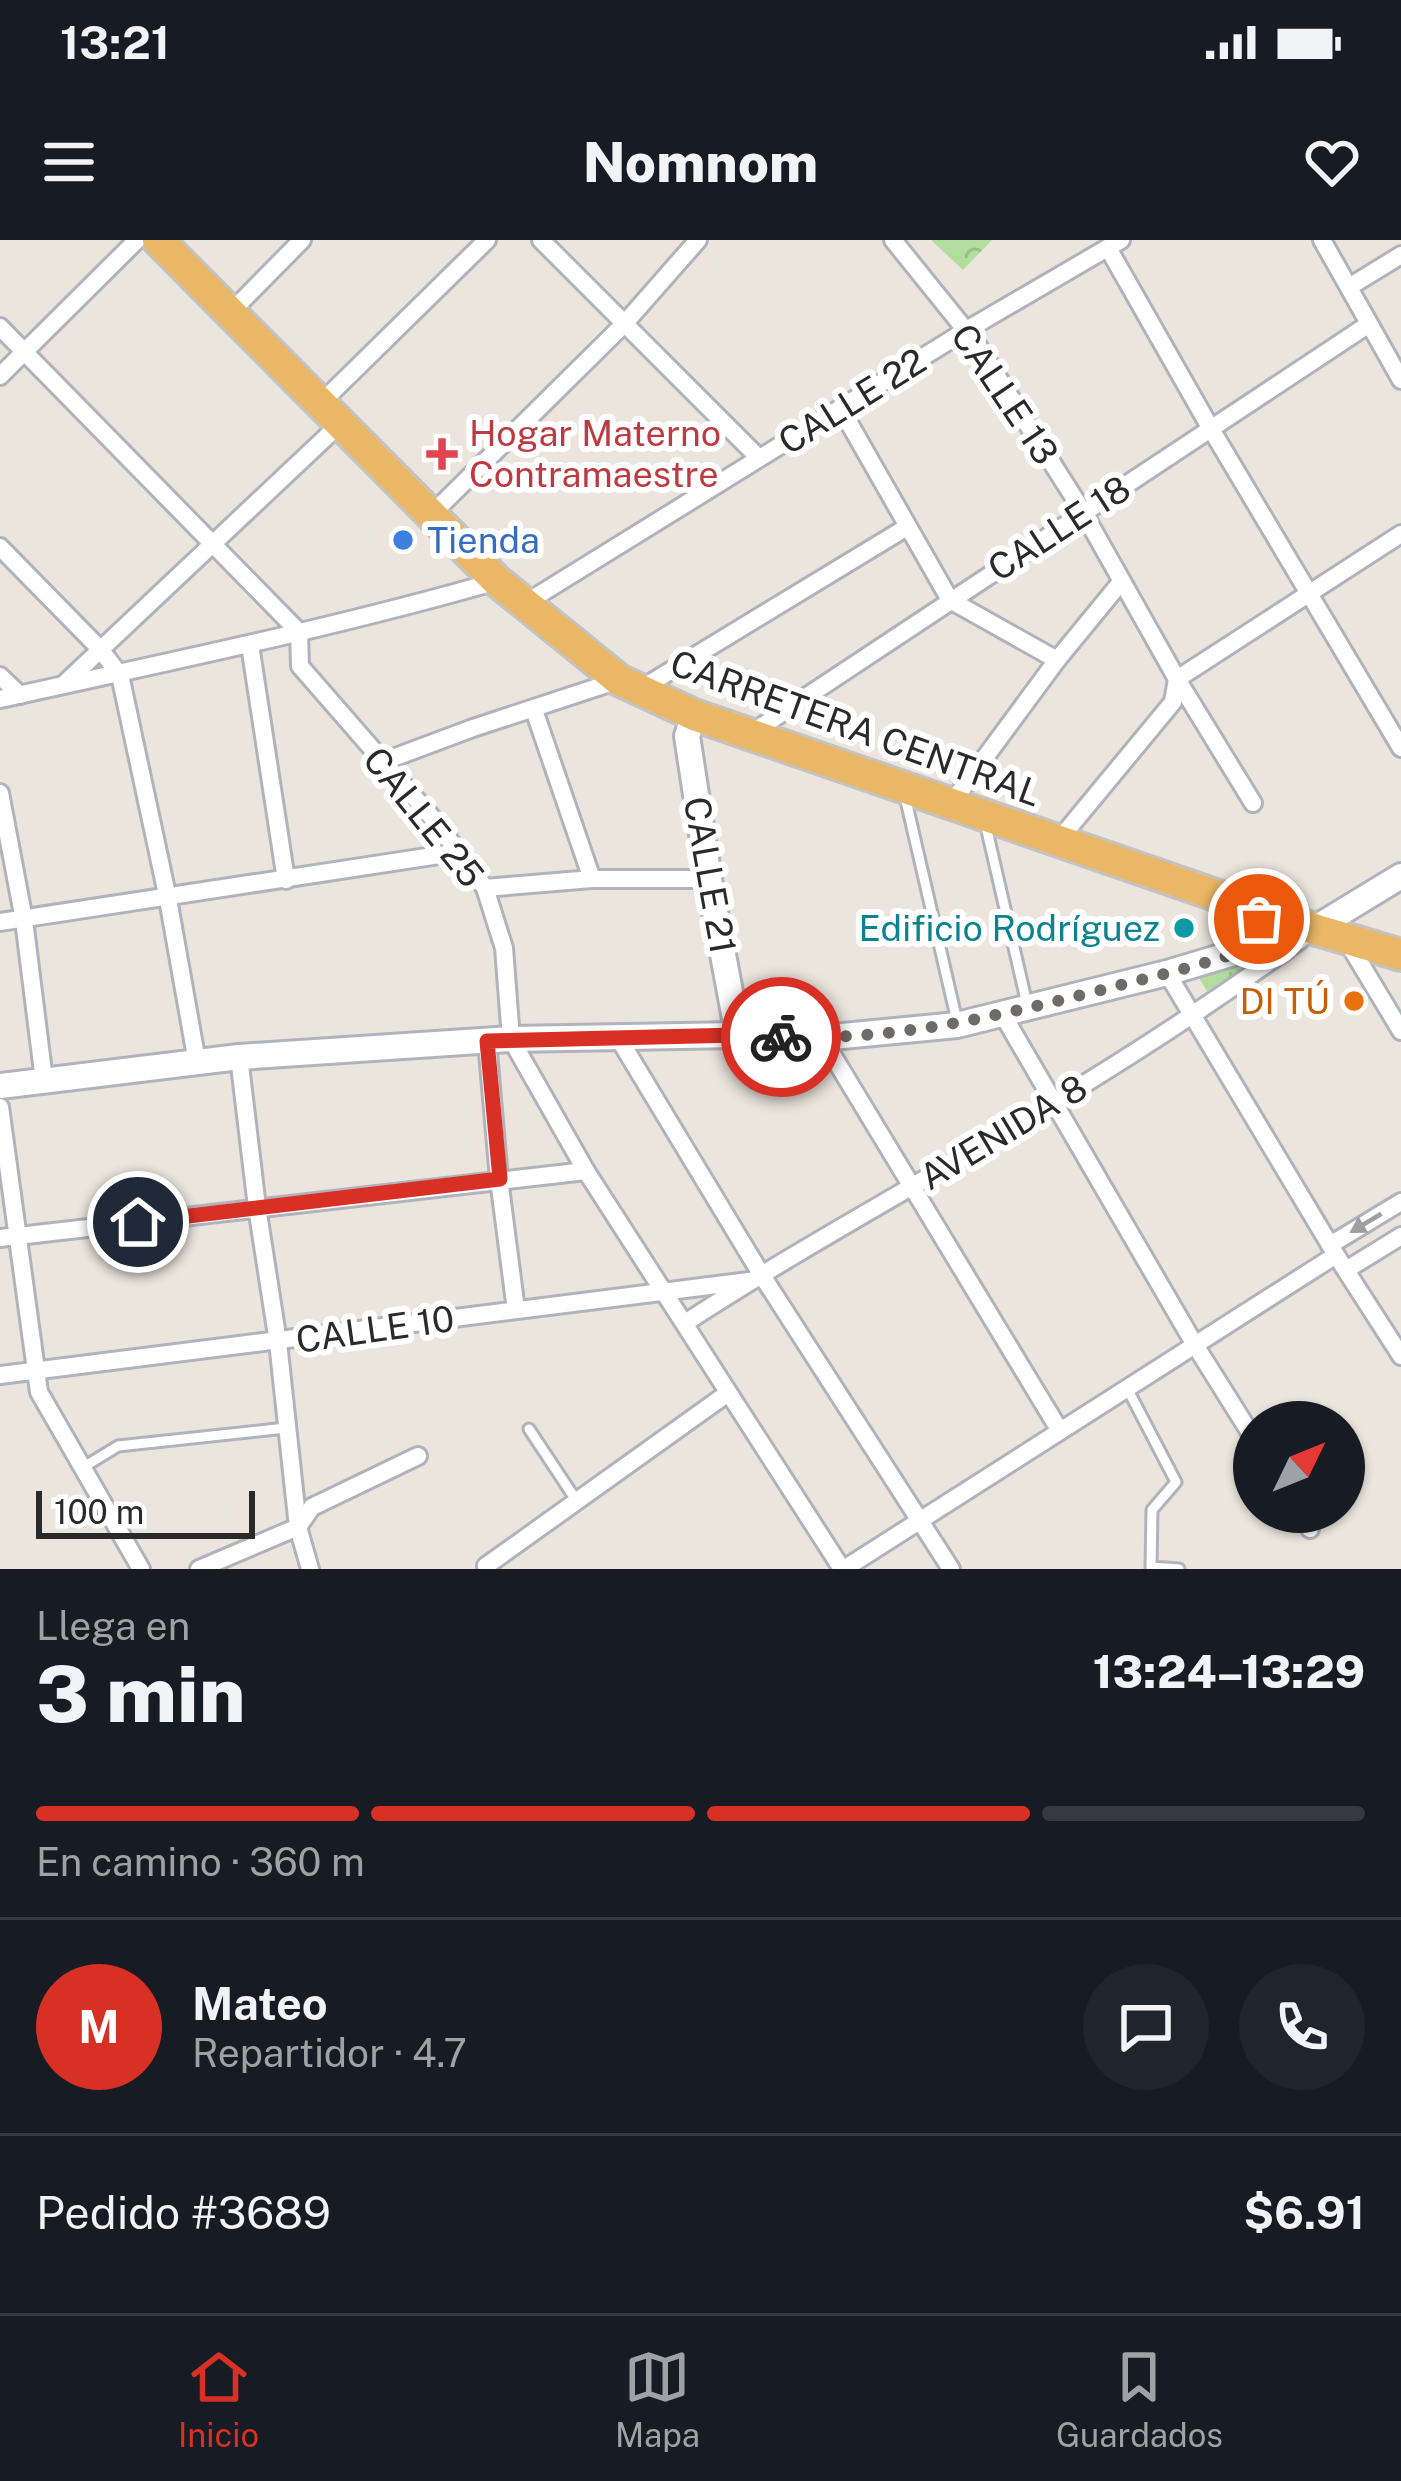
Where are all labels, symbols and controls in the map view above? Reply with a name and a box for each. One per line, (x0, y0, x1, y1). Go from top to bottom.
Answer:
text: 13:21 (60, 16, 170, 69)
icon: menu (36, 129, 102, 195)
icon: heart (1299, 129, 1365, 195)
text: Nomnom (583, 131, 818, 194)
street label: CALLE 13 (943, 316, 1067, 472)
street label: CALLE 22 (771, 339, 933, 463)
place label: Hogar Materno Contramaestre (469, 412, 721, 495)
marker: Hogar Materno Contramaestre (426, 438, 458, 470)
street label: CALLE 18 (980, 467, 1138, 589)
place label: Tienda (427, 519, 540, 561)
marker: Tienda (390, 527, 416, 553)
street label: CARRETERA CENTRAL (665, 641, 1047, 815)
street label: CALLE 25 (355, 739, 493, 895)
street label: CALLE 21 (676, 793, 744, 957)
pin (1208, 868, 1310, 970)
icon: bag (1226, 886, 1292, 952)
place label: Edificio Rodríguez (858, 907, 1160, 949)
marker: Edificio Rodríguez (1171, 915, 1197, 941)
courier (721, 977, 841, 1097)
place label: DI TÚ (1240, 980, 1330, 1022)
marker: DI TÚ (1341, 988, 1367, 1014)
icon: bike (748, 1004, 814, 1070)
street label: AVENIDA 8 (912, 1066, 1094, 1198)
pin (87, 1171, 189, 1273)
icon: home (105, 1189, 171, 1255)
one-way arrow (1349, 1212, 1383, 1233)
street label: CALLE 10 (293, 1297, 457, 1361)
north arrow (1233, 1401, 1365, 1533)
map controls (1233, 1401, 1365, 1533)
scale bar (36, 1485, 255, 1538)
text: 100 m (54, 1493, 144, 1531)
text: Llega en (36, 1603, 190, 1649)
text: 13:24–13:29 (1093, 1645, 1365, 1698)
text: 3 min (36, 1648, 245, 1740)
text: En camino · 360 m (36, 1839, 365, 1885)
button: chat (1083, 1964, 1209, 2090)
button: phone (1239, 1964, 1365, 2090)
text: Mateo (192, 1977, 328, 2030)
text: M (78, 2000, 120, 2053)
text: Repartidor · 4.7 (192, 2030, 467, 2076)
text: Pedido #3689 (36, 2186, 331, 2239)
text: $6.91 (1244, 2186, 1365, 2239)
tab: Inicio (178, 2344, 259, 2454)
tab: Mapa (615, 2344, 700, 2454)
tab: Guardados (1056, 2344, 1223, 2454)

